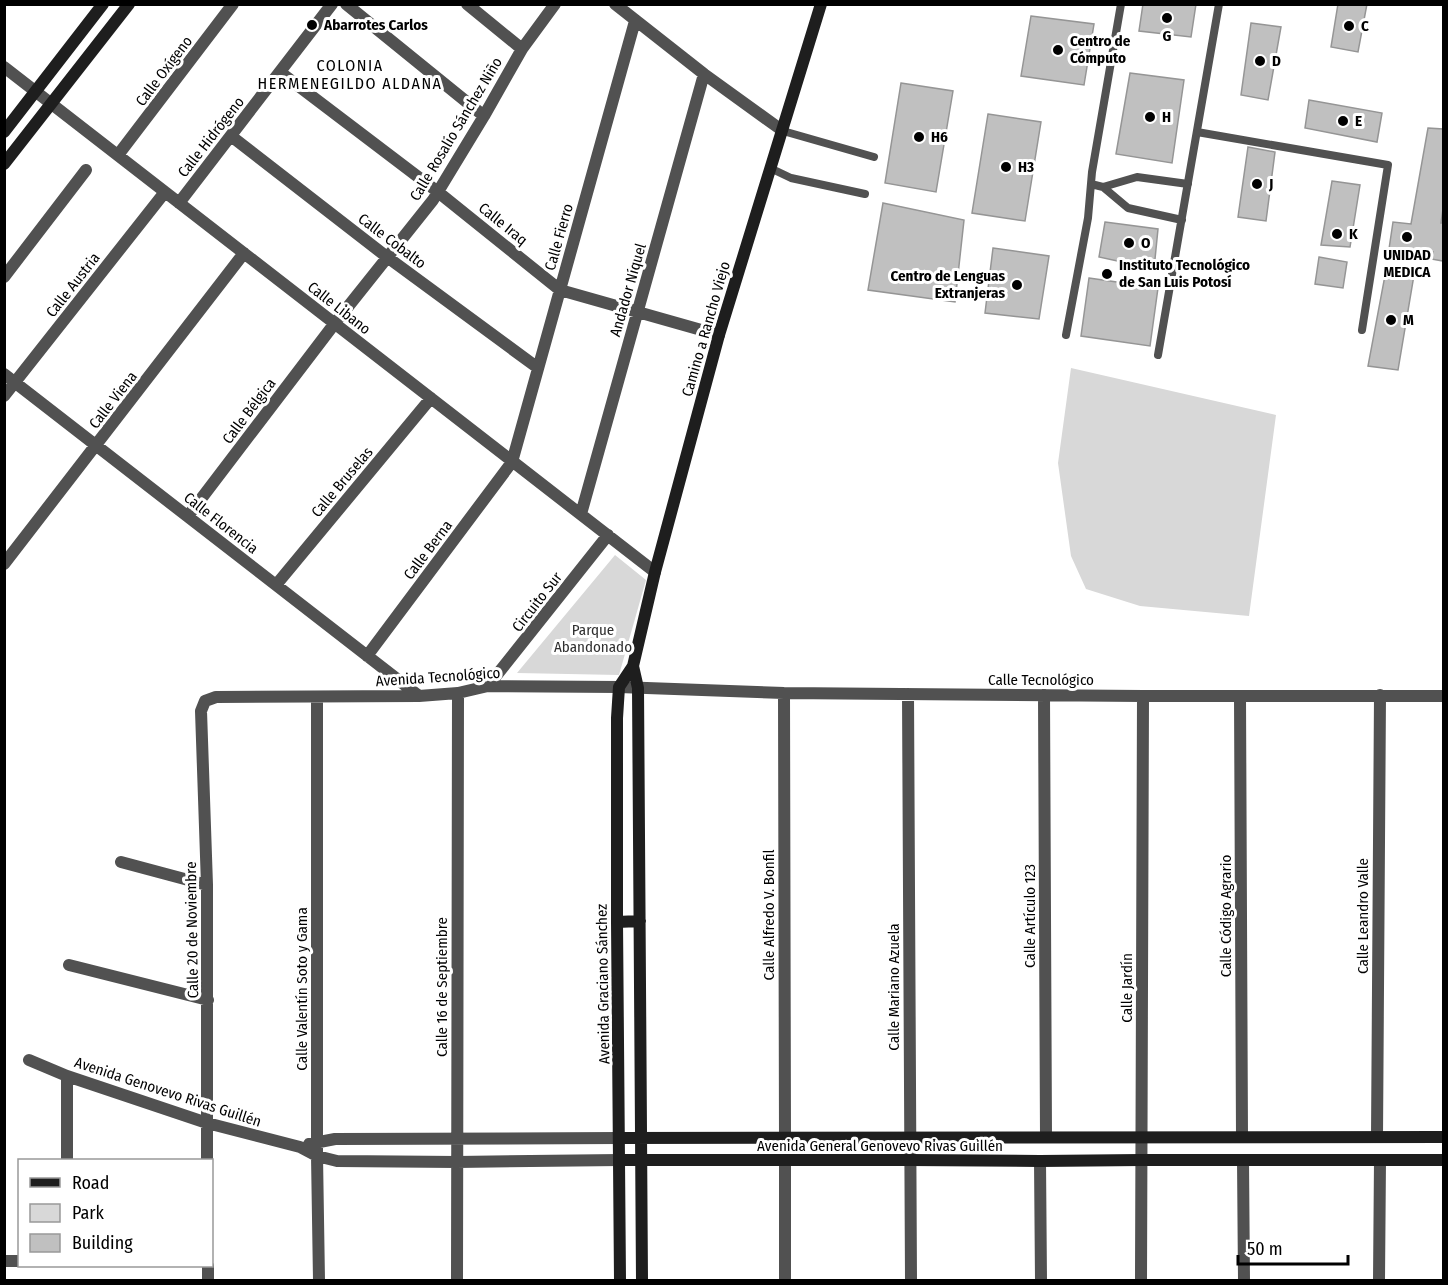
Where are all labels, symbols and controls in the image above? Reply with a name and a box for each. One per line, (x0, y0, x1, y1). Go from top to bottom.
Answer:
marker: G (1160, 11, 1174, 25)
place label: Abarrotes Carlos (323, 16, 428, 34)
place label: C (1361, 17, 1369, 35)
marker: Abarrotes Carlos (305, 18, 319, 32)
marker: C (1342, 19, 1356, 33)
place label: G (1163, 27, 1172, 45)
street label: Calle Oxígeno (132, 32, 196, 110)
place label: Centro de Cómputo (1070, 32, 1131, 67)
marker: Centro de Cómputo (1051, 43, 1065, 57)
place label: D (1272, 52, 1281, 70)
street label: Calle Rosalío Sánchez Niño (406, 54, 506, 204)
marker: D (1253, 54, 1267, 68)
district label: COLONIA HERMENEGILDO ALDANA (257, 56, 443, 93)
street label: Calle Hidrógeno (174, 93, 248, 181)
place label: H (1162, 108, 1171, 126)
marker: H (1143, 110, 1157, 124)
place label: E (1355, 112, 1362, 130)
marker: E (1336, 114, 1350, 128)
place label: H6 (931, 128, 948, 146)
marker: H6 (912, 130, 926, 144)
place label: H3 (1018, 158, 1034, 176)
marker: H3 (999, 160, 1013, 174)
place label: J (1268, 175, 1273, 193)
marker: J (1250, 177, 1264, 191)
street label: Calle Iraq (475, 199, 531, 249)
street label: Calle Fierro (541, 201, 577, 272)
street label: Calle Cobalto (355, 210, 430, 272)
place label: K (1349, 225, 1358, 243)
marker: K (1330, 227, 1344, 241)
marker: UNIDAD MEDICA (1400, 230, 1414, 244)
place label: O (1141, 234, 1150, 252)
marker: O (1122, 236, 1136, 250)
street label: Andador Níquel (606, 241, 650, 339)
place label: UNIDAD MEDICA (1383, 246, 1431, 281)
street label: Calle Austria (42, 249, 104, 321)
place label: Instituto Tecnológico de San Luis Potosí (1119, 256, 1250, 291)
street label: Camino a Rancho Viejo (678, 259, 734, 399)
place label: Centro de Lenguas Extranjeras (890, 267, 1005, 302)
marker: Instituto Tecnológico de San Luis Potosí (1100, 267, 1114, 281)
street label: Calle Libano (304, 278, 374, 338)
marker: Centro de Lenguas Extranjeras (1010, 278, 1024, 292)
place label: M (1403, 311, 1414, 329)
marker: M (1384, 313, 1398, 327)
street label: Calle Viena (85, 368, 141, 432)
street label: Calle Bélgica (218, 375, 280, 447)
street label: Calle Bruselas (307, 443, 377, 521)
street label: Calle Florencia (180, 488, 262, 558)
street label: Calle Berna (400, 517, 456, 583)
street label: Circuito Sur (508, 568, 566, 635)
park label: Parque Abandonado (554, 621, 632, 656)
street label: Avenida Tecnológico (375, 664, 501, 690)
street label: Calle Tecnológico (988, 671, 1094, 689)
street label: Calle Alfredo V. Bonfil (760, 849, 778, 980)
street label: Calle Código Agrario (1217, 855, 1235, 977)
street label: Calle Leandro Valle (1354, 858, 1372, 974)
street label: Calle 20 de Noviembre (182, 861, 202, 999)
street label: Calle Artículo 123 (1021, 864, 1039, 968)
street label: Avenida Graciano Sánchez (593, 904, 613, 1064)
street label: Calle Valentín Soto y Gama (293, 907, 311, 1071)
street label: Calle 16 de Septiembre (433, 917, 451, 1057)
street label: Calle Mariano Azuela (885, 923, 903, 1051)
street label: Calle Jardín (1118, 953, 1136, 1023)
street label: Avenida Genovevo Rivas Guillén (72, 1053, 264, 1131)
street label: Avenida General Genovevo Rivas Guillén (757, 1137, 1003, 1155)
legend (18, 1159, 213, 1267)
text: Road (72, 1172, 109, 1194)
text: Park (72, 1202, 105, 1224)
scale bar (1238, 1228, 1348, 1266)
text: Building (72, 1232, 133, 1254)
text: 50 m (1247, 1238, 1283, 1260)

